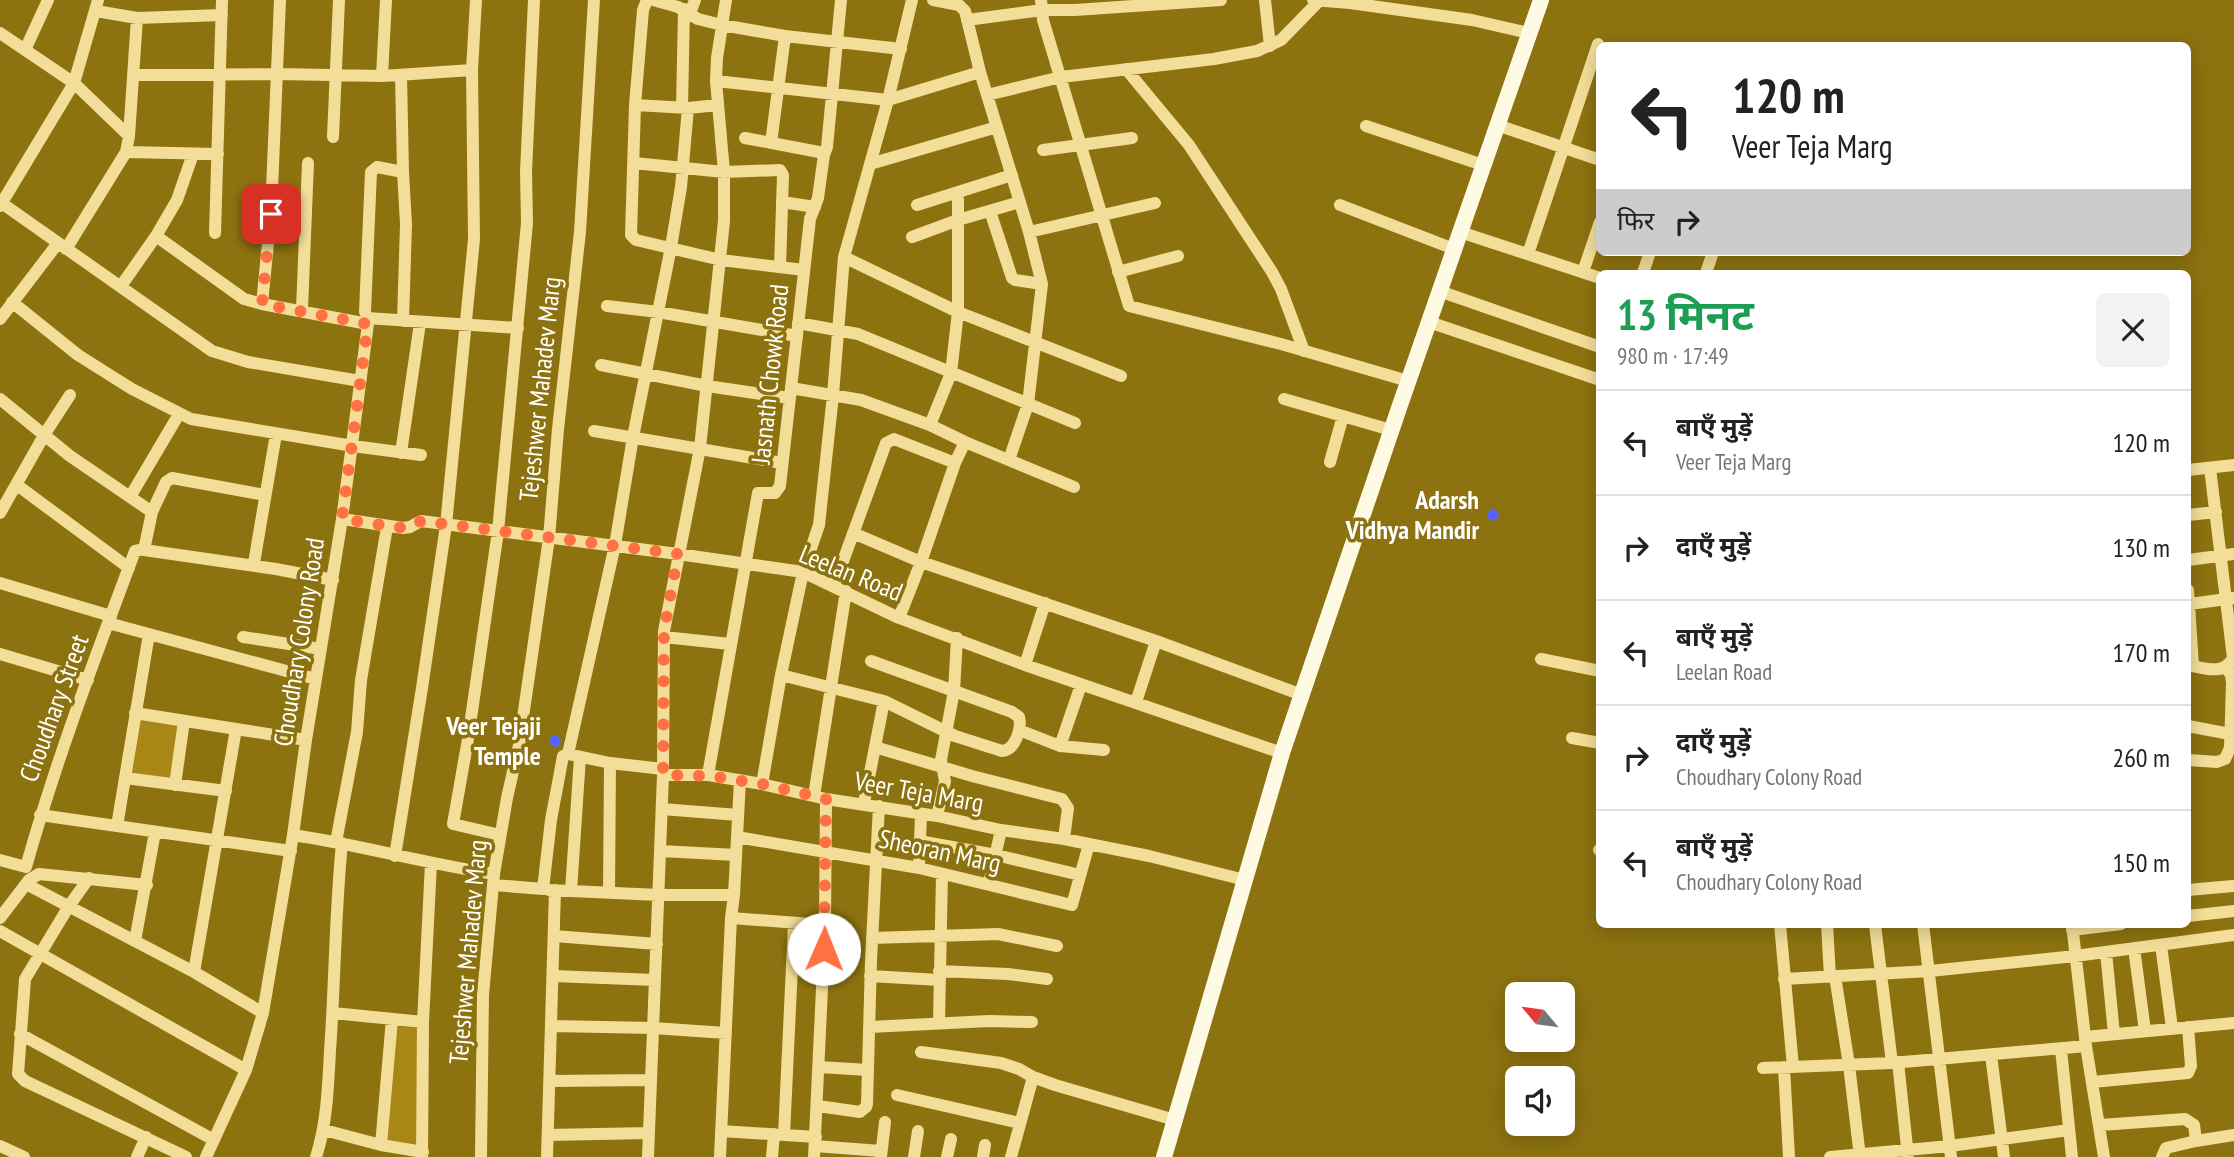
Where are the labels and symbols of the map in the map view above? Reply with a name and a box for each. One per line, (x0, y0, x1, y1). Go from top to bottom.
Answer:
pin (241, 184, 301, 244)
street label: Tejeshwer Mahadev Marg (511, 275, 568, 503)
street label: Jasnath Chowk Road (744, 283, 795, 466)
place label: Adarsh Vidhya Mandir (1345, 483, 1479, 546)
marker: Adarsh Vidhya Mandir (1485, 507, 1501, 523)
street label: Choudhary Colony Road (266, 535, 331, 749)
street label: Leelan Road (795, 537, 908, 608)
street label: Choudhary Street (12, 630, 95, 786)
place label: Veer Tejaji Temple (445, 709, 541, 772)
marker: Veer Tejaji Temple (547, 733, 563, 749)
street label: Veer Teja Marg (851, 764, 986, 819)
street label: Sheoran Marg (876, 821, 1004, 880)
street label: Tejeshwer Mahadev Marg (441, 838, 494, 1066)
position arrow (787, 912, 861, 986)
north arrow (1505, 982, 1575, 1052)

